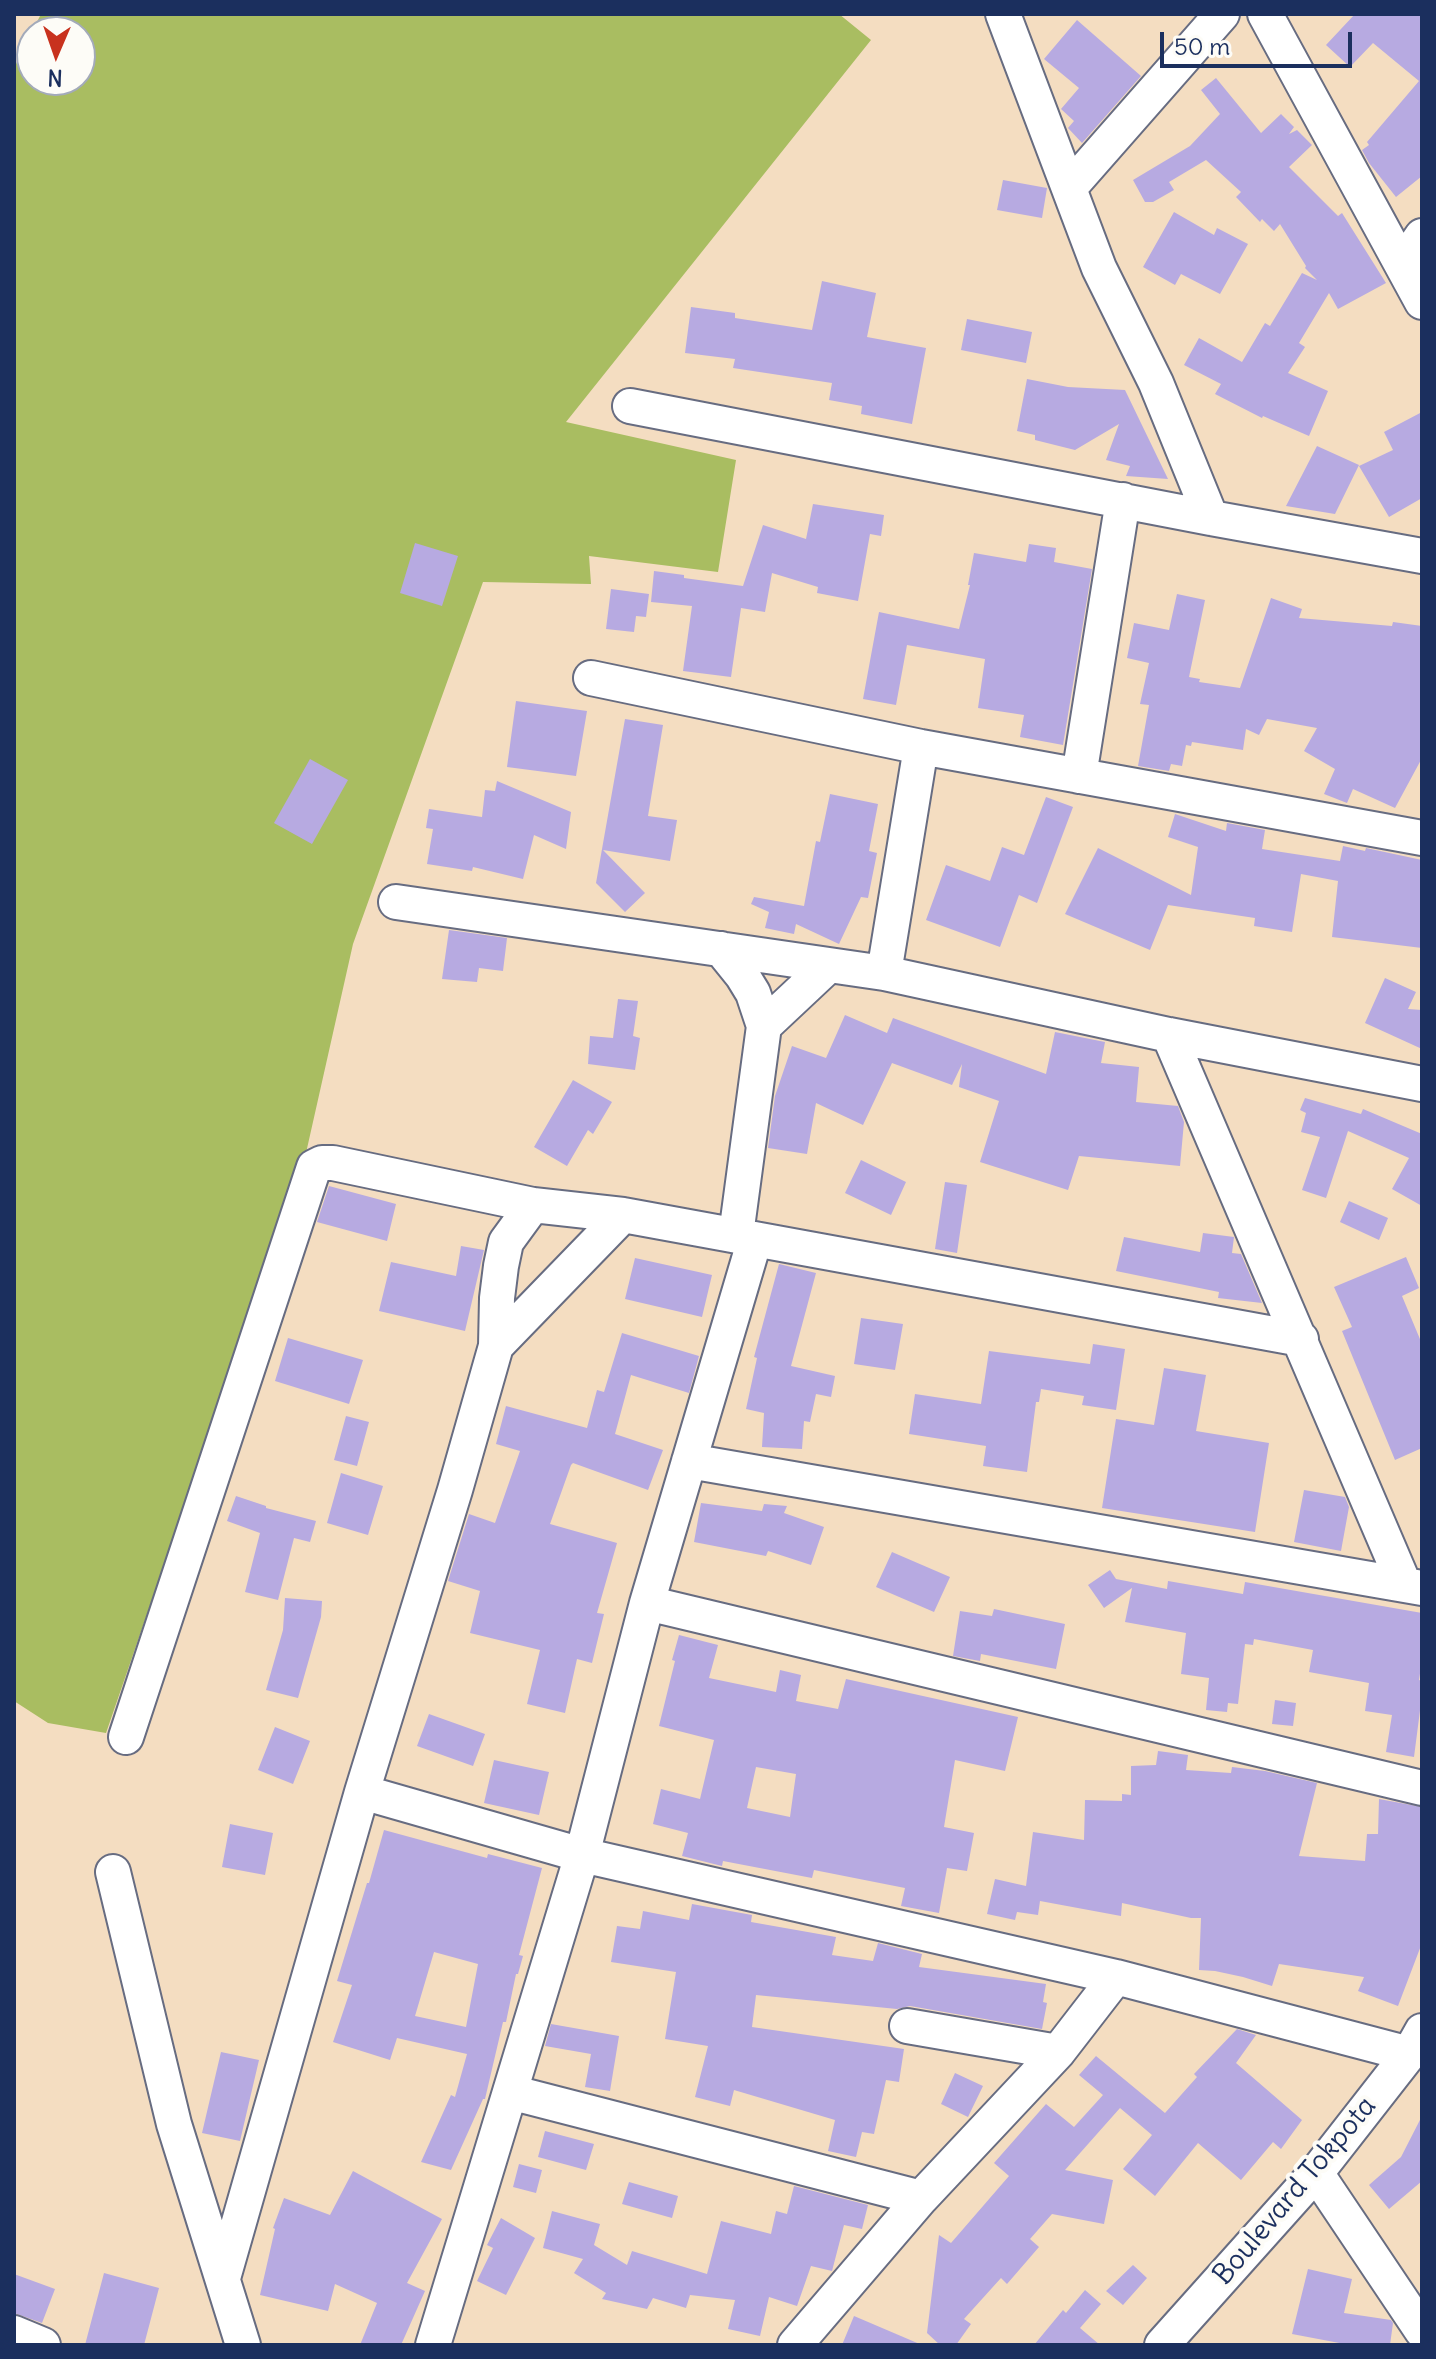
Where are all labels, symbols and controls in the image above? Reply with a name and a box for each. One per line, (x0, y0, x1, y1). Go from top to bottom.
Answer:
north arrow (16, 16, 96, 96)
scale bar (1164, 16, 1356, 66)
text: 50 m (1174, 31, 1230, 61)
text: N (47, 64, 63, 92)
street label: Boulevard Tokpota (1207, 2090, 1383, 2292)

